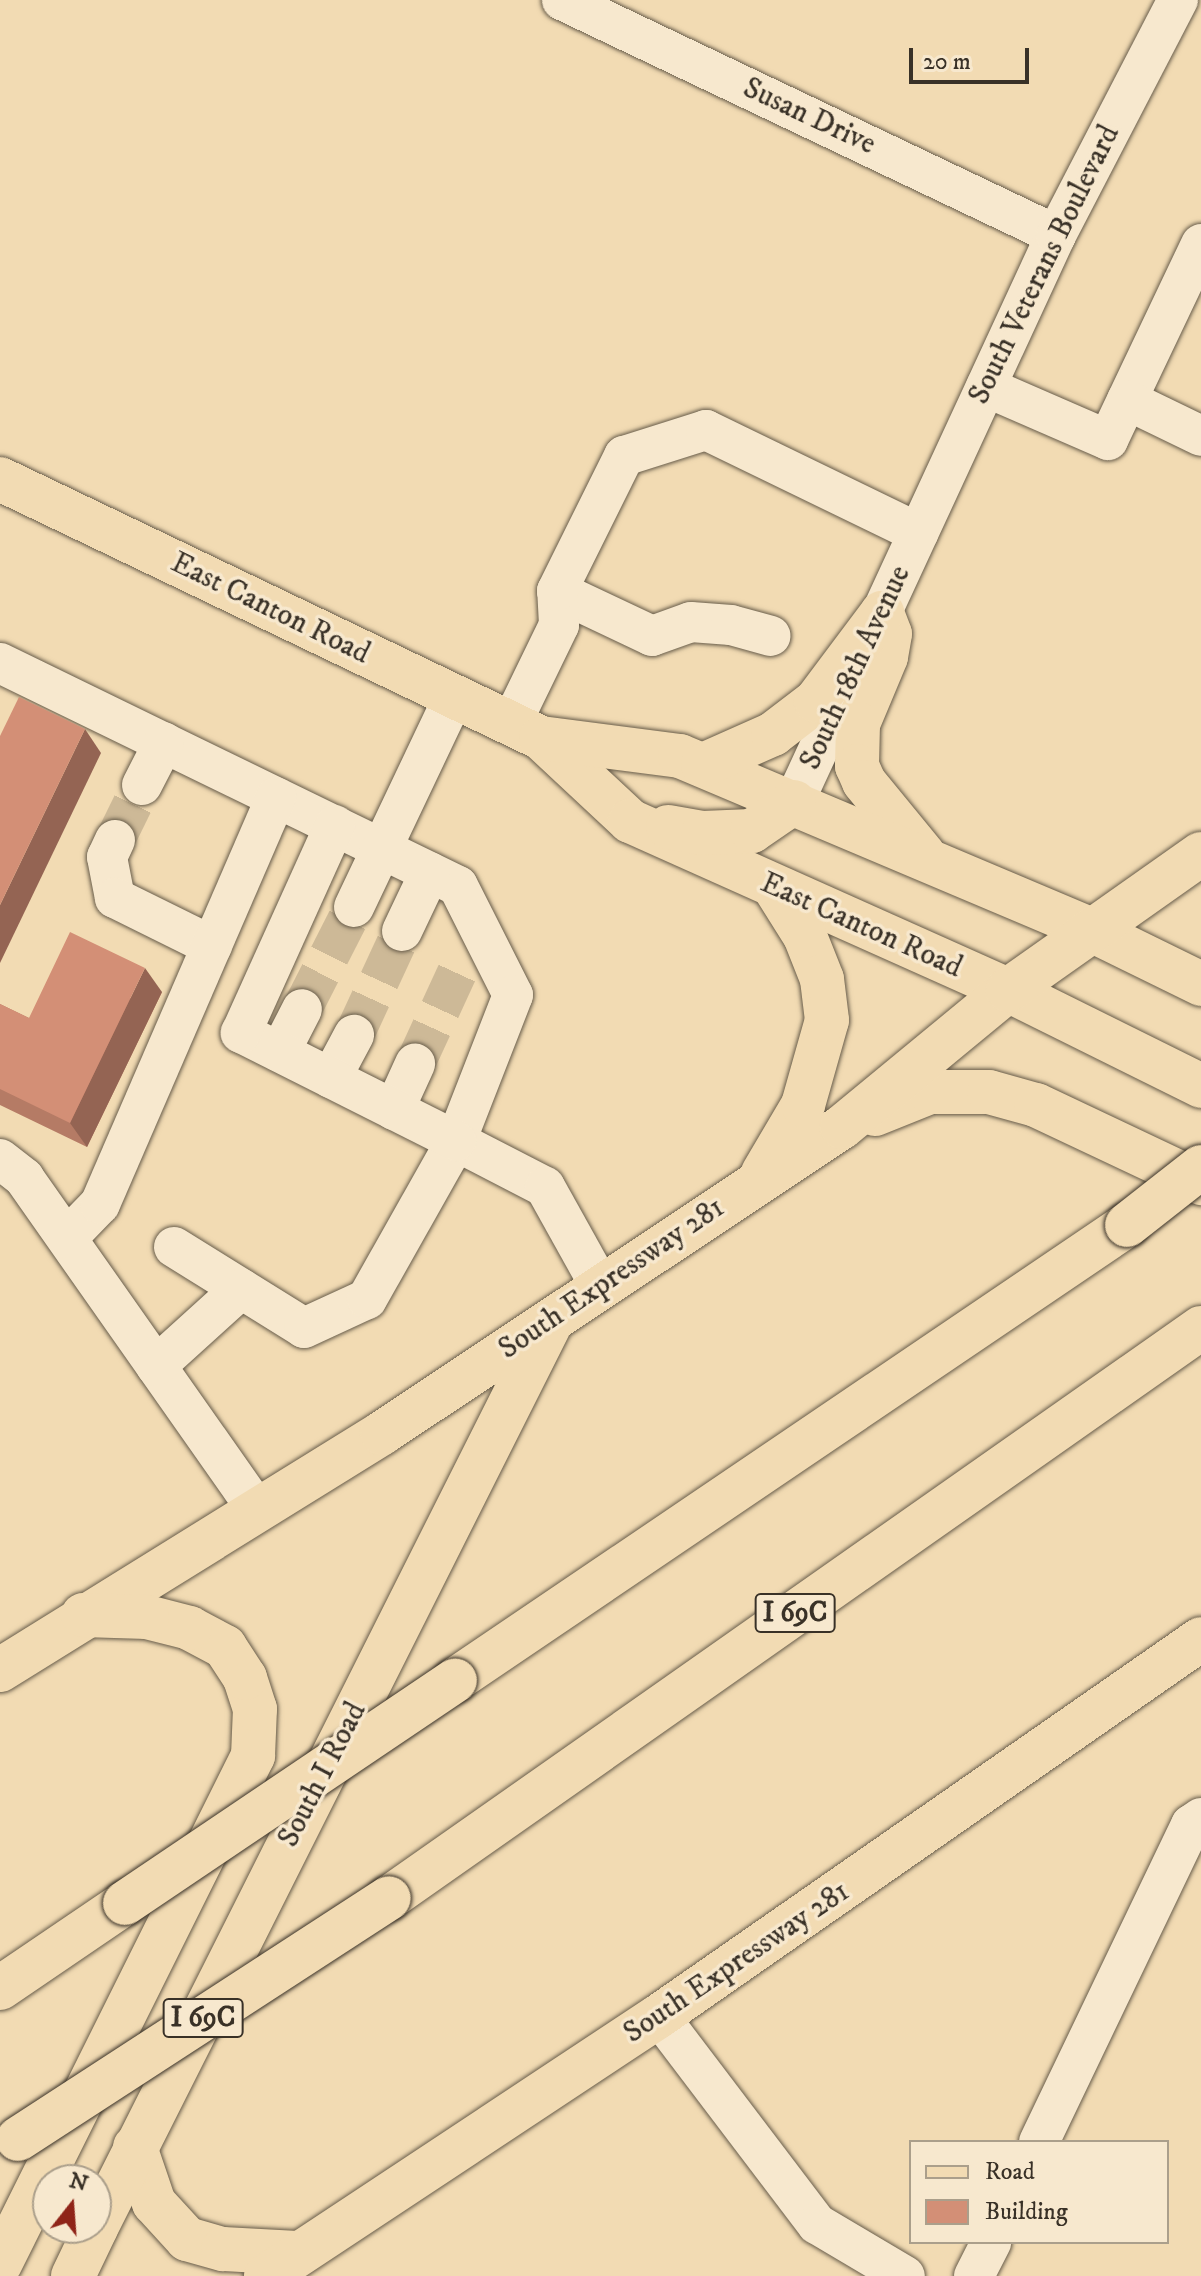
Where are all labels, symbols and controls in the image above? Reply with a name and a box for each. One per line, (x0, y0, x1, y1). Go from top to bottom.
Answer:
scale bar (913, 32, 1033, 82)
text: 20 m (923, 47, 971, 77)
street label: Susan Drive (737, 71, 881, 163)
street label: South Veterans Boulevard (962, 120, 1128, 410)
street label: East Canton Road (165, 545, 375, 673)
street label: South 18th Avenue (793, 560, 919, 776)
street label: East Canton Road (755, 865, 967, 987)
street label: South Expressway 281 (492, 1190, 732, 1368)
road number: I 69C (753, 1589, 837, 1637)
street label: South I Road (271, 1697, 375, 1853)
street label: South Expressway 281 (617, 1874, 857, 2052)
road number: I 69C (161, 1994, 245, 2042)
legend (909, 2140, 1169, 2244)
text: Road (985, 2157, 1035, 2187)
north arrow (32, 2164, 112, 2244)
text: N (66, 2167, 91, 2198)
text: Building (985, 2197, 1068, 2227)

